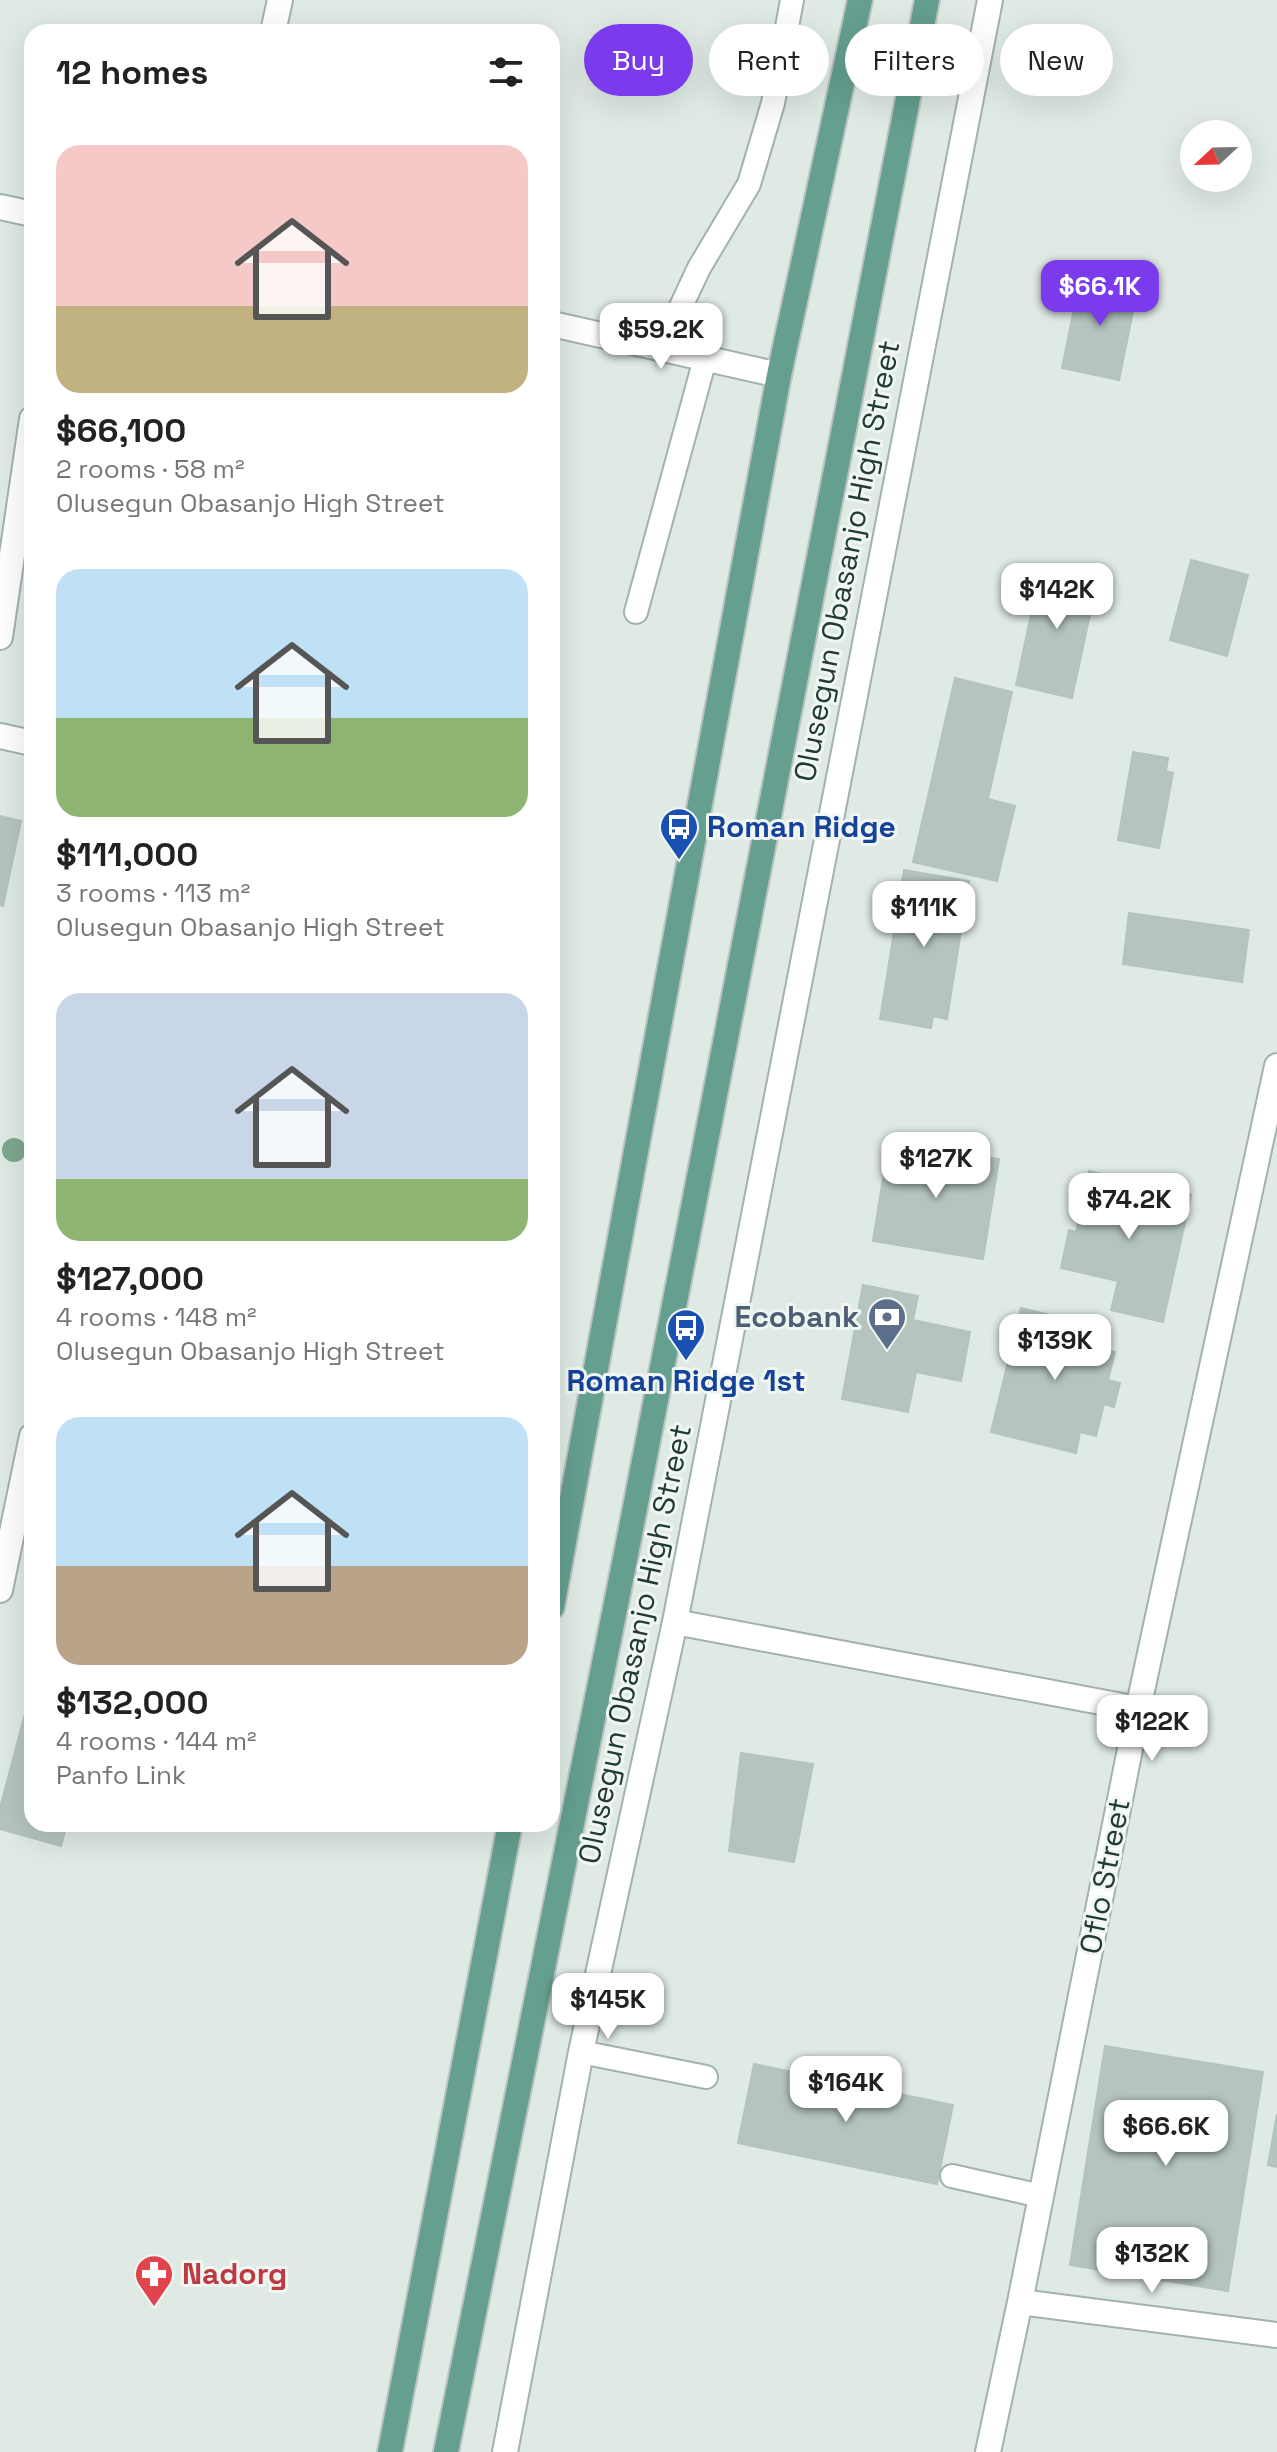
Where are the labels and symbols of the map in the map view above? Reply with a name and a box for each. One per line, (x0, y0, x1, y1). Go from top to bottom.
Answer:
north arrow (1180, 120, 1252, 192)
pin: $66.1K (1035, 260, 1165, 328)
pin: $59.2K (596, 303, 726, 371)
street label: Olusegun Obasanjo High Street (785, 337, 908, 785)
pin: $142K (1001, 563, 1113, 631)
bus stop icon: Roman Ridge (658, 806, 700, 861)
place label: Roman Ridge (707, 807, 896, 846)
pin: $111K (868, 881, 980, 949)
pin: $127K (880, 1132, 992, 1200)
pin: $74.2K (1064, 1173, 1194, 1241)
bank icon: Ecobank (866, 1296, 908, 1351)
place label: Ecobank (735, 1297, 859, 1336)
bus stop icon: Roman Ridge 1st (665, 1307, 707, 1362)
pin: $139K (999, 1314, 1111, 1382)
place label: Roman Ridge 1st (566, 1361, 806, 1400)
street label: Olusegun Obasanjo High Street (569, 1420, 700, 1867)
pin: $122K (1096, 1695, 1208, 1763)
street label: Oflo Street (1070, 1795, 1139, 1957)
pin: $145K (552, 1973, 664, 2041)
pin: $164K (790, 2056, 902, 2124)
pin: $66.6K (1101, 2100, 1231, 2168)
pin: $132K (1096, 2227, 1208, 2295)
pharmacy icon: Nadorg (133, 2253, 175, 2308)
place label: Nadorg (182, 2254, 287, 2293)

